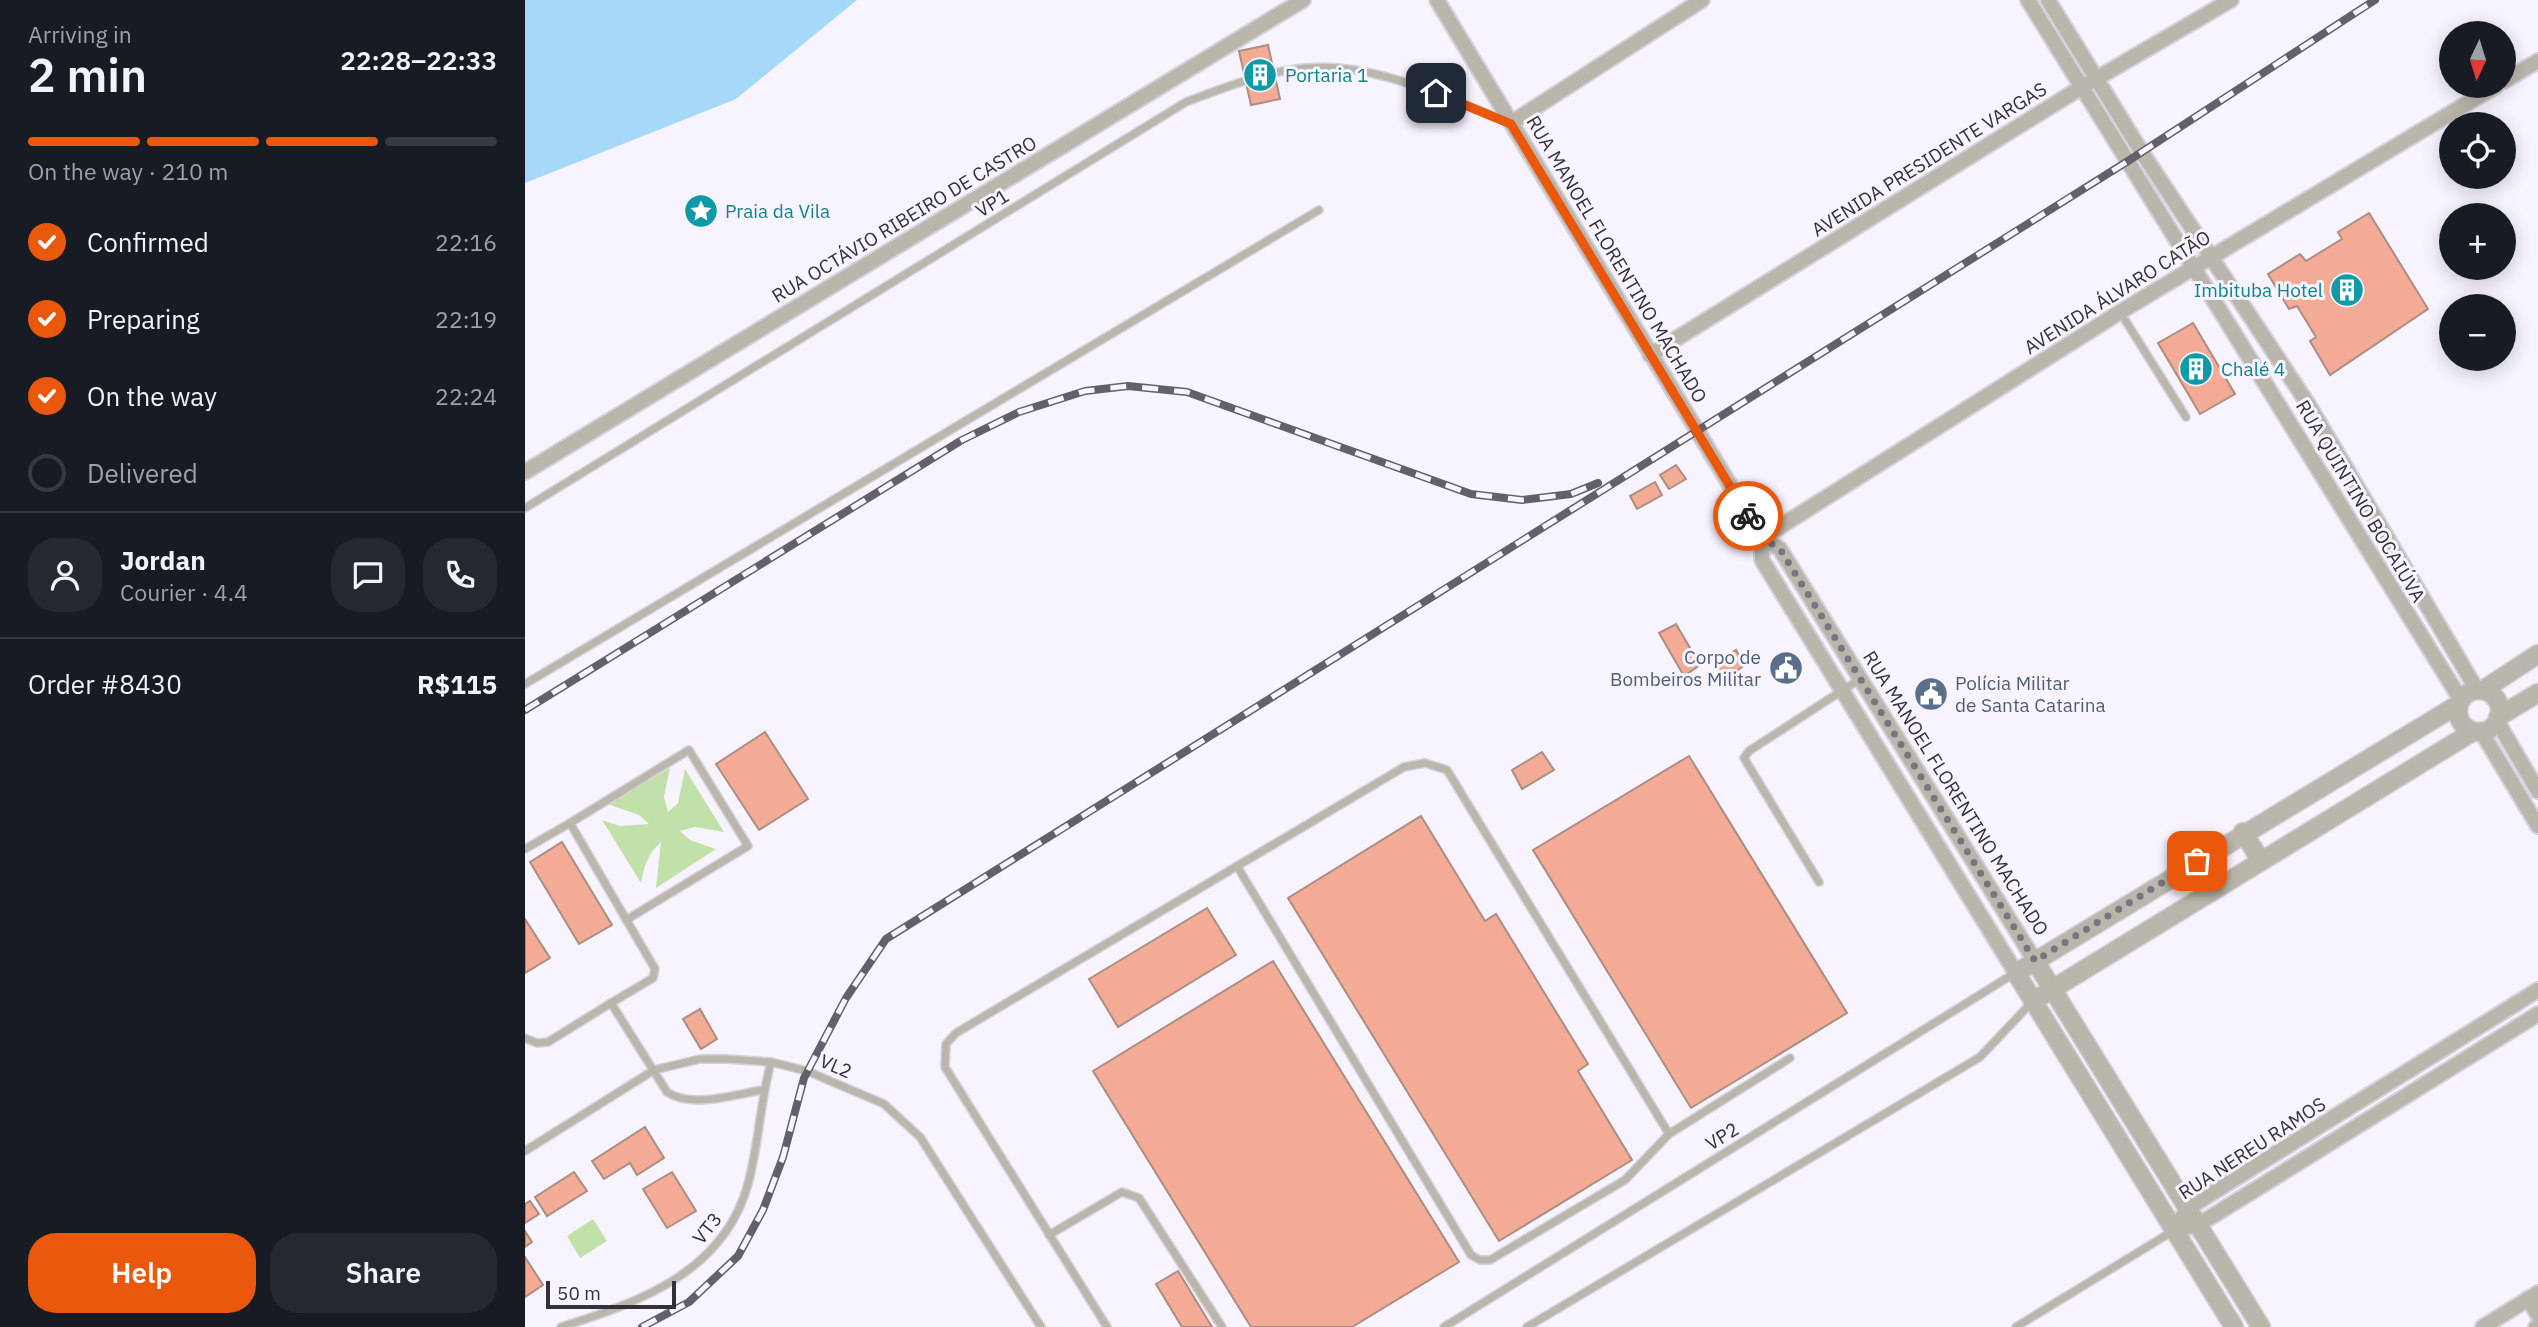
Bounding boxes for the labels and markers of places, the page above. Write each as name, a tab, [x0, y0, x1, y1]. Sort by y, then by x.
building icon: Portaria 1	[1241, 56, 1279, 94]
place label: Portaria 1	[1285, 63, 1368, 87]
pin	[1406, 63, 1466, 123]
place icon: Praia da Vila	[682, 192, 720, 230]
place label: Praia da Vila	[725, 199, 830, 223]
building icon: Imbituba Hotel	[2328, 271, 2366, 309]
place label: Imbituba Hotel	[2194, 278, 2323, 302]
building icon: Chalé 4	[2177, 350, 2215, 388]
place label: Chalé 4	[2221, 357, 2285, 381]
place label: Corpo de Bombeiros Militar	[1610, 645, 1761, 691]
public building icon: Corpo de Bombeiros Militar	[1767, 649, 1805, 687]
place label: Polícia Militar de Santa Catarina	[1955, 671, 2106, 717]
public building icon: Polícia Militar de Santa Catarina	[1912, 675, 1950, 713]
pin	[2167, 831, 2227, 891]

